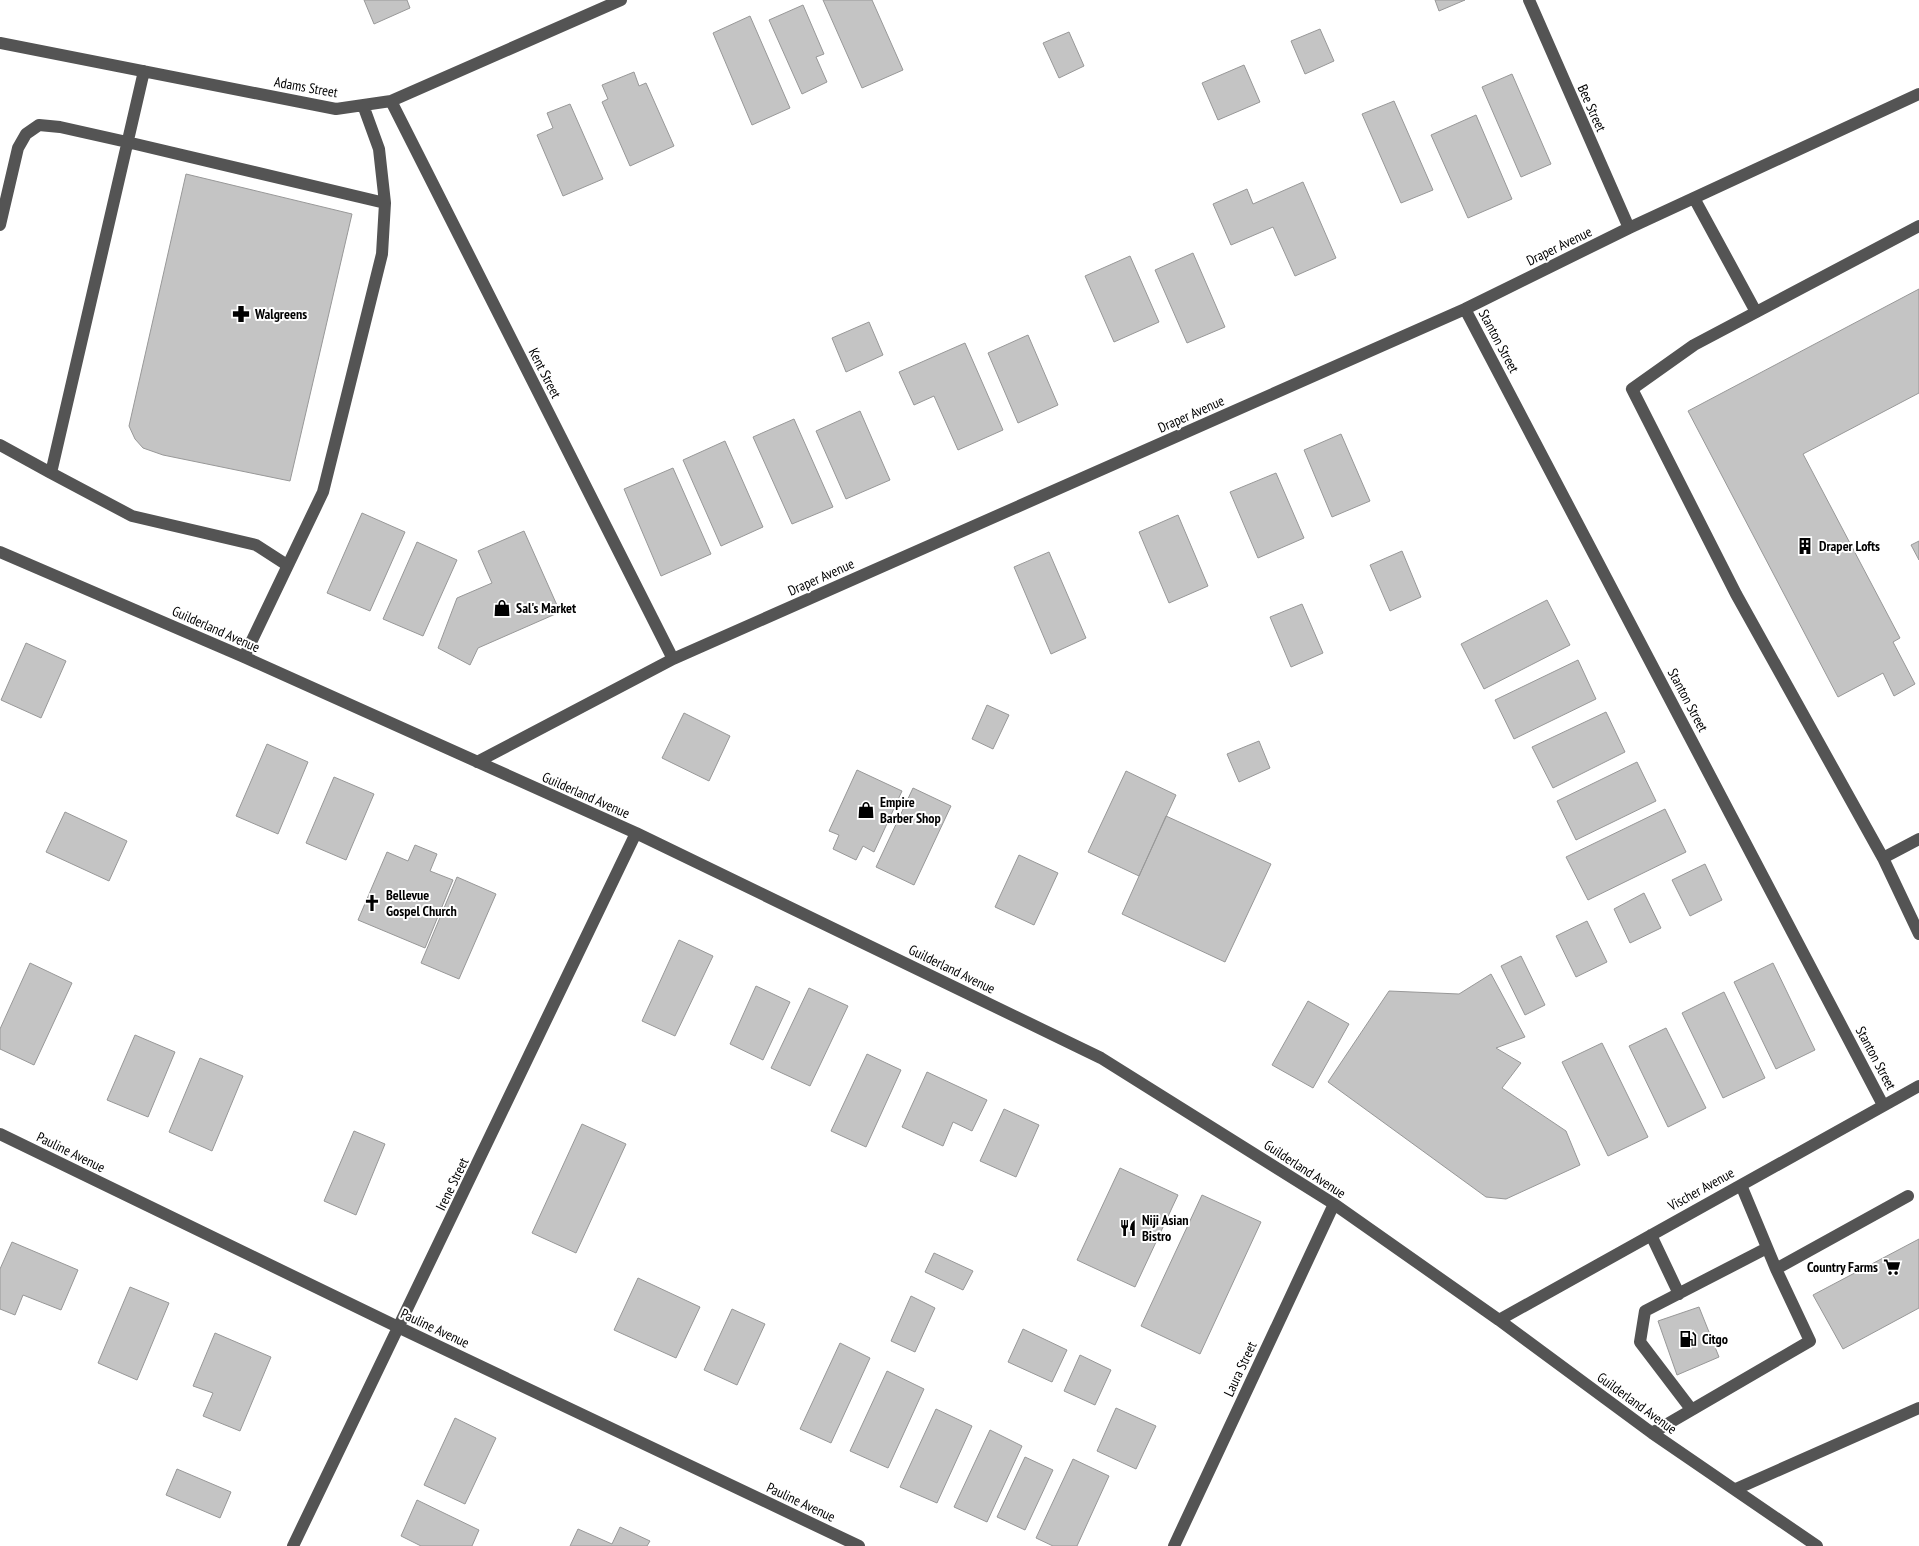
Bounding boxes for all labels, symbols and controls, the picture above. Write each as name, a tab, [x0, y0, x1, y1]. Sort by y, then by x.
street label: Adams Street	[273, 73, 339, 101]
street label: Bee Street	[1574, 82, 1610, 135]
street label: Draper Avenue	[1523, 222, 1595, 270]
pharmacy icon: Walgreens	[231, 304, 251, 324]
place label: Walgreens	[254, 305, 307, 323]
street label: Stanton Street	[1475, 306, 1523, 376]
street label: Kent Street	[525, 345, 565, 401]
street label: Draper Avenue	[1155, 391, 1227, 437]
building icon: Draper Lofts	[1795, 536, 1815, 556]
place label: Draper Lofts	[1819, 537, 1880, 555]
street label: Draper Avenue	[785, 554, 857, 600]
shop icon: Sal's Market	[492, 598, 512, 618]
place label: Sal's Market	[516, 599, 576, 617]
street label: Guilderland Avenue	[169, 602, 263, 656]
street label: Stanton Street	[1664, 665, 1712, 735]
street label: Guilderland Avenue	[539, 768, 633, 822]
place label: Empire Barber Shop	[880, 793, 941, 827]
shop icon: Empire Barber Shop	[856, 800, 876, 820]
place label: Bellevue Gospel Church	[386, 886, 457, 920]
church icon: Bellevue Gospel Church	[362, 893, 382, 913]
street label: Guilderland Avenue	[906, 940, 998, 998]
street label: Stanton Street	[1852, 1023, 1900, 1093]
street label: Pauline Avenue	[34, 1128, 108, 1176]
street label: Guilderland Avenue	[1261, 1136, 1350, 1202]
street label: Irene Street	[431, 1154, 473, 1213]
street label: Vischer Avenue	[1664, 1163, 1737, 1215]
place label: Niji Asian Bistro	[1142, 1211, 1189, 1245]
restaurant icon: Niji Asian Bistro	[1118, 1218, 1138, 1238]
supermarket icon: Country Farms	[1882, 1257, 1902, 1277]
place label: Country Farms	[1807, 1258, 1878, 1276]
street label: Pauline Avenue	[398, 1304, 472, 1352]
fuel station icon: Citgo	[1678, 1329, 1698, 1349]
place label: Citgo	[1702, 1330, 1728, 1348]
street label: Laura Street	[1219, 1338, 1261, 1399]
street label: Guilderland Avenue	[1594, 1368, 1680, 1438]
street label: Pauline Avenue	[764, 1478, 838, 1526]

